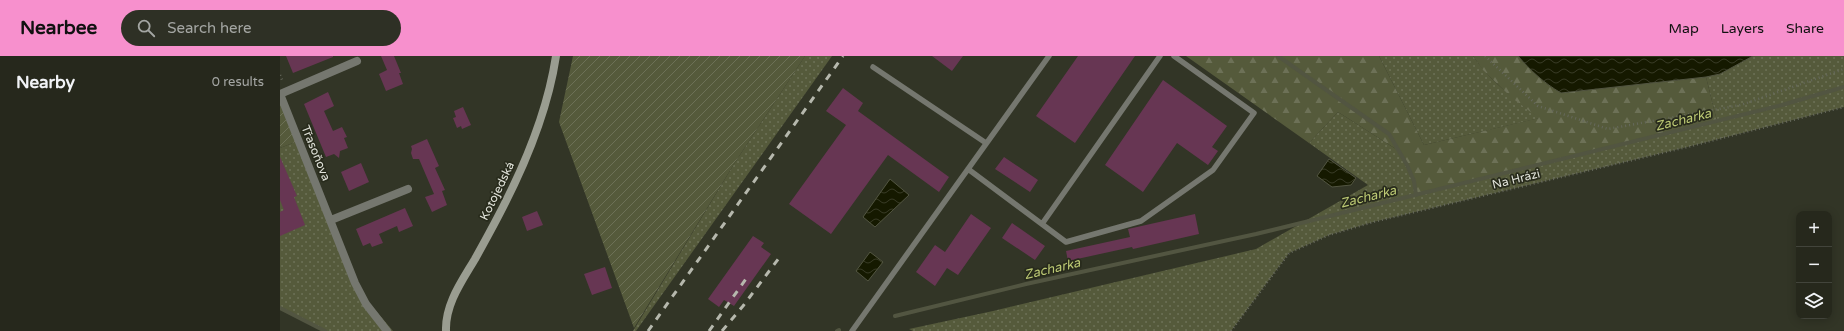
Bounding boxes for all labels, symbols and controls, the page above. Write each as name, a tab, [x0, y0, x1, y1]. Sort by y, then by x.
search box	[121, 10, 401, 46]
text: Nearbee	[20, 17, 97, 39]
icon: search	[135, 17, 157, 39]
text: Search here	[167, 19, 252, 37]
text: Map	[1669, 20, 1699, 37]
text: Layers	[1721, 20, 1764, 37]
text: Share	[1786, 20, 1824, 37]
text: Nearby	[16, 72, 75, 93]
text: 0 results	[212, 74, 264, 90]
water label: Zacharka	[1654, 105, 1713, 135]
street label: Třasoňova	[299, 123, 333, 183]
street label: Kotojedská	[477, 159, 517, 223]
street label: Na Hrázi	[1491, 166, 1541, 192]
water label: Zacharka	[1339, 182, 1398, 212]
map controls	[1796, 211, 1832, 319]
button: +	[1796, 211, 1832, 247]
button: −	[1796, 247, 1832, 283]
water label: Zacharka	[1023, 255, 1082, 283]
button: layers	[1796, 283, 1832, 319]

